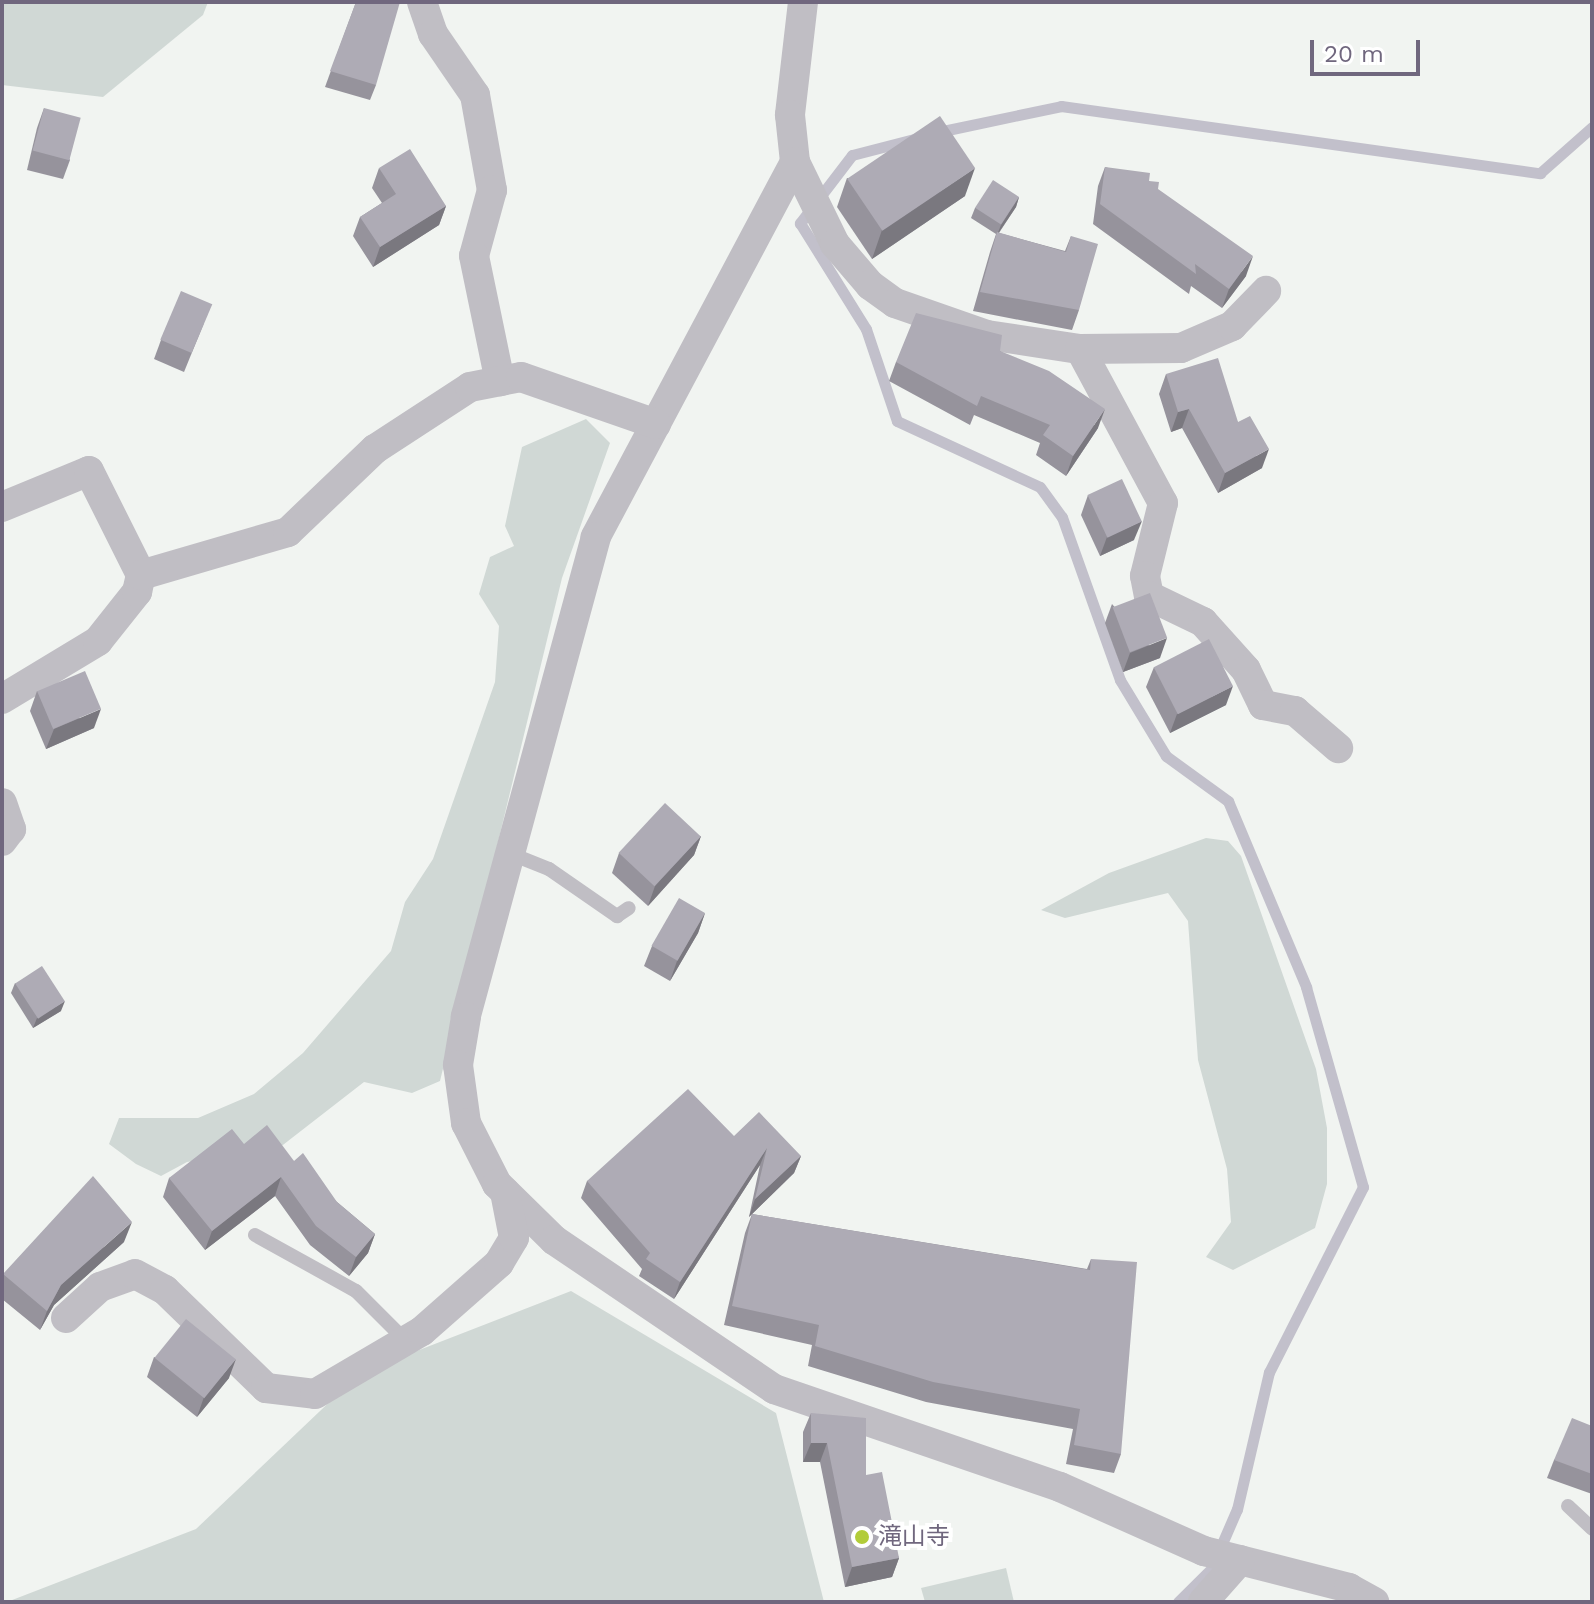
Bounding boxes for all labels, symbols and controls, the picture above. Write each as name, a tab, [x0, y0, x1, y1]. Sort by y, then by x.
scale bar	[1314, 24, 1424, 74]
text: 20 m	[1324, 40, 1384, 68]
place label: 滝山寺	[878, 1523, 950, 1551]
marker: 滝山寺	[853, 1528, 871, 1546]

